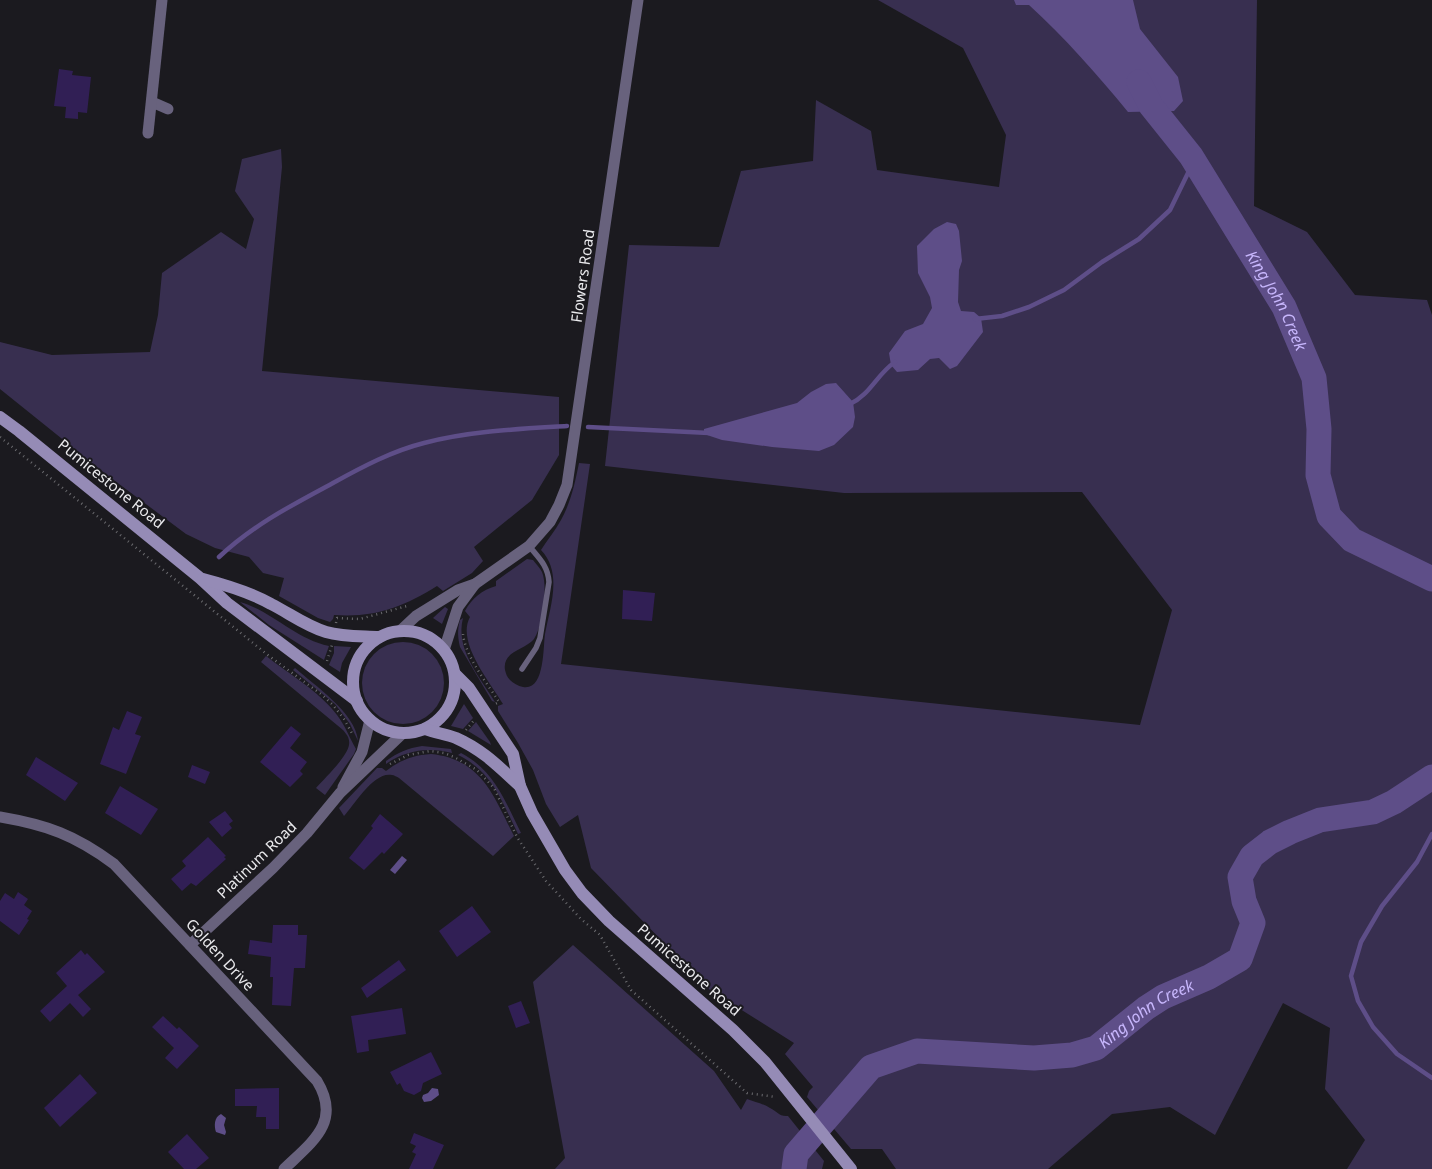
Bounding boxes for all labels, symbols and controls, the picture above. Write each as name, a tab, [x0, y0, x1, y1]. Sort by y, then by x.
street label: Flowers Road	[566, 228, 598, 324]
water label: King John Creek	[1241, 246, 1313, 355]
street label: Pumicestone Road	[54, 434, 169, 532]
street label: Platinum Road	[212, 816, 300, 902]
street label: Golden Drive	[182, 914, 259, 995]
street label: Pumicestone Road	[634, 919, 746, 1020]
water label: King John Creek	[1093, 974, 1198, 1053]

